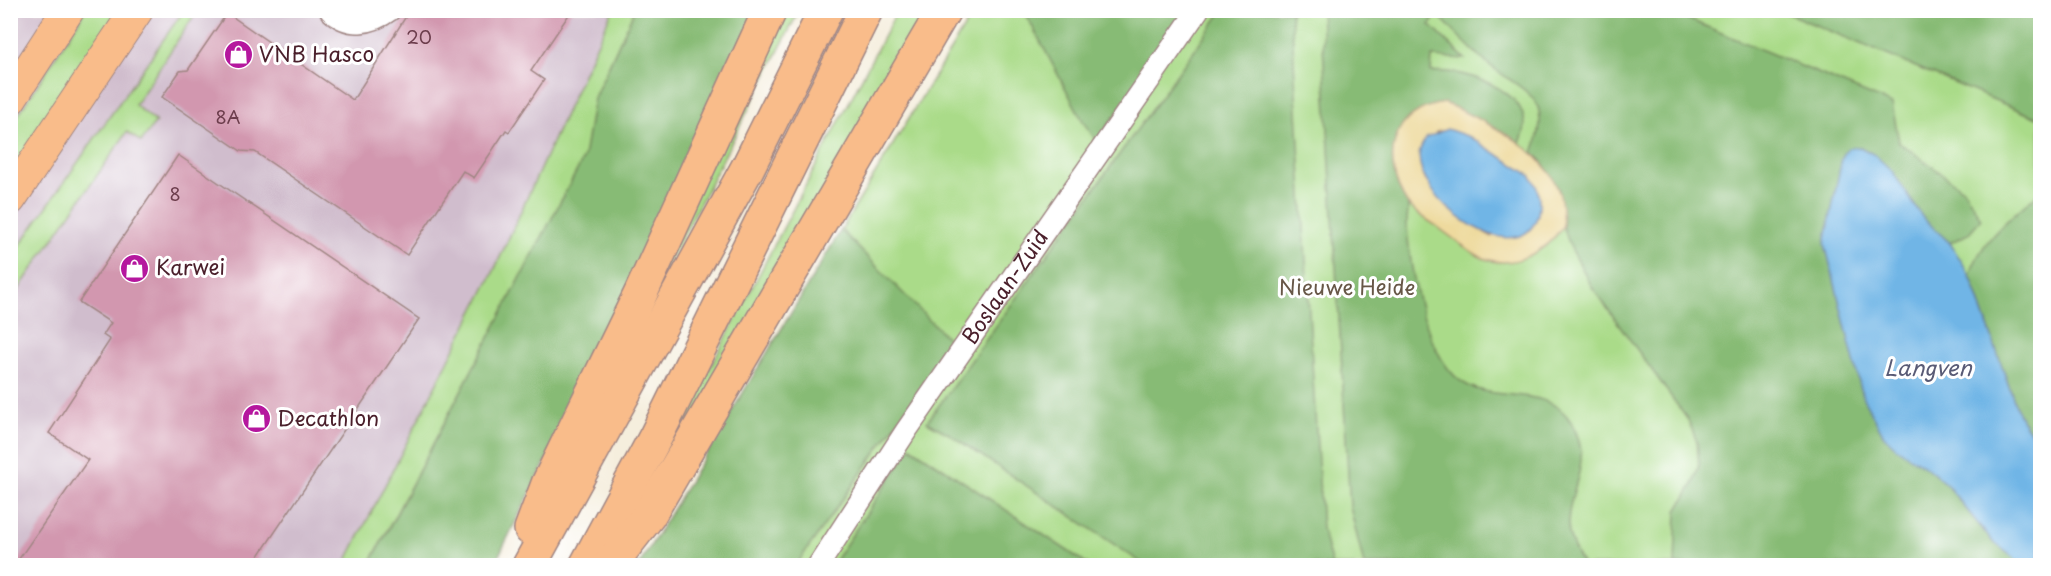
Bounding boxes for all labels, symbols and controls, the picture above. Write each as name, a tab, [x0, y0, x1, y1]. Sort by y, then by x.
house number: 20	[406, 23, 432, 50]
place label: VNB Hasco	[259, 37, 374, 69]
shop icon: VNB Hasco	[222, 39, 254, 71]
house number: 8A	[215, 103, 241, 130]
house number: 8	[169, 180, 181, 207]
street label: Boslaan-Zuid	[953, 222, 1055, 350]
place label: Karwei	[156, 250, 225, 282]
shop icon: Karwei	[119, 252, 151, 284]
park label: Nieuwe Heide	[1279, 270, 1415, 302]
water label: Langven	[1884, 350, 1973, 383]
place label: Decathlon	[277, 401, 379, 433]
shop icon: Decathlon	[240, 403, 272, 435]

